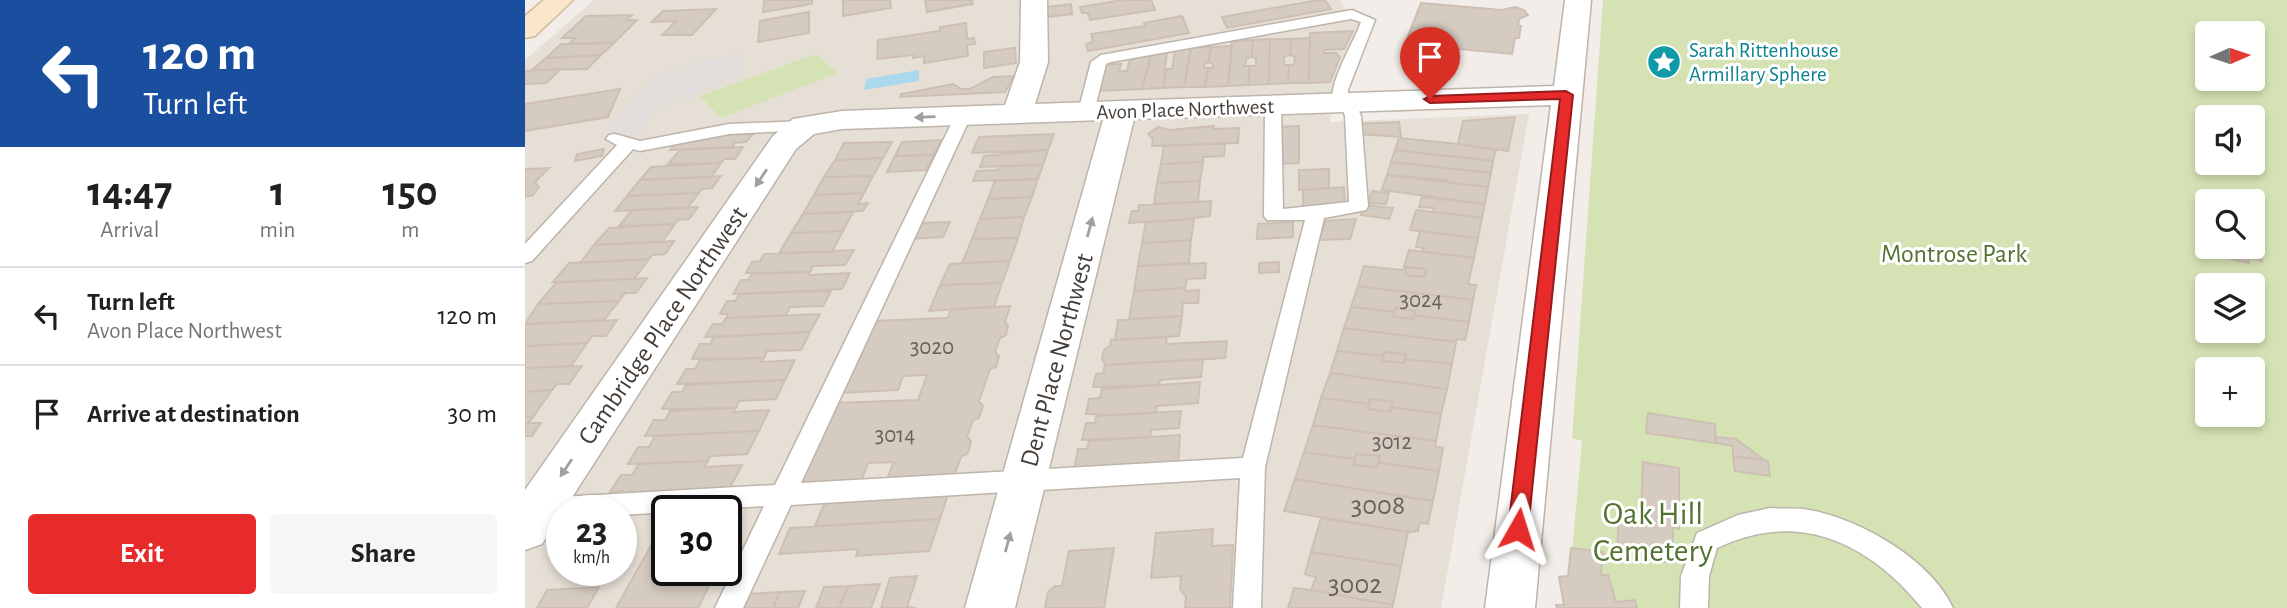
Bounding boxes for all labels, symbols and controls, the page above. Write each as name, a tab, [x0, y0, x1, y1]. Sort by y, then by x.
north arrow	[2195, 21, 2265, 91]
map controls	[2195, 21, 2265, 427]
pin	[1400, 27, 1460, 99]
icon: left	[28, 28, 119, 119]
text: 120 m	[143, 30, 256, 79]
icon: arrive	[1411, 38, 1449, 76]
place label: Sarah Rittenhouse Armillary Sphere	[1689, 40, 1838, 85]
place icon: Sarah Rittenhouse Armillary Sphere	[1645, 43, 1683, 81]
text: Turn left	[143, 88, 247, 120]
street label: Avon Place Northwest	[1096, 96, 1275, 123]
button: sound	[2195, 105, 2265, 175]
one-way arrow	[913, 111, 935, 123]
one-way arrow	[754, 169, 768, 187]
text: 14:47	[87, 171, 172, 213]
text: 1	[270, 171, 285, 213]
text: 150	[383, 171, 438, 213]
button: search	[2195, 189, 2265, 259]
street label: Cambridge Place Northwest	[573, 202, 752, 449]
one-way arrow	[1085, 216, 1096, 238]
text: Arrival	[100, 219, 159, 242]
text: min	[260, 219, 295, 242]
text: m	[401, 219, 419, 242]
park label: Montrose Park	[1881, 241, 2027, 267]
street label: Dent Place Northwest	[1016, 251, 1098, 470]
button: layers	[2195, 273, 2265, 343]
text: Turn left	[87, 289, 175, 315]
house number: 3024	[1399, 289, 1443, 312]
icon: left	[28, 297, 66, 335]
text: 120 m	[437, 303, 497, 329]
text: Avon Place Northwest	[87, 320, 282, 343]
house number: 3020	[910, 336, 954, 359]
button: +	[2195, 357, 2265, 427]
icon: arrive	[28, 395, 66, 433]
text: Arrive at destination	[87, 401, 300, 427]
text: 30 m	[447, 401, 497, 427]
house number: 3014	[875, 424, 915, 447]
house number: 3012	[1372, 431, 1412, 454]
one-way arrow	[560, 459, 573, 478]
house number: 3008	[1351, 492, 1405, 520]
position arrow	[1481, 492, 1555, 566]
speed limit sign: 30	[651, 495, 742, 586]
park label: Oak Hill Cemetery	[1593, 498, 1713, 567]
button: Exit	[28, 514, 256, 594]
button: Share	[270, 514, 497, 594]
text: 23	[576, 514, 607, 549]
one-way arrow	[1003, 531, 1014, 553]
text: km/h	[573, 549, 610, 567]
house number: 3002	[1328, 571, 1382, 599]

